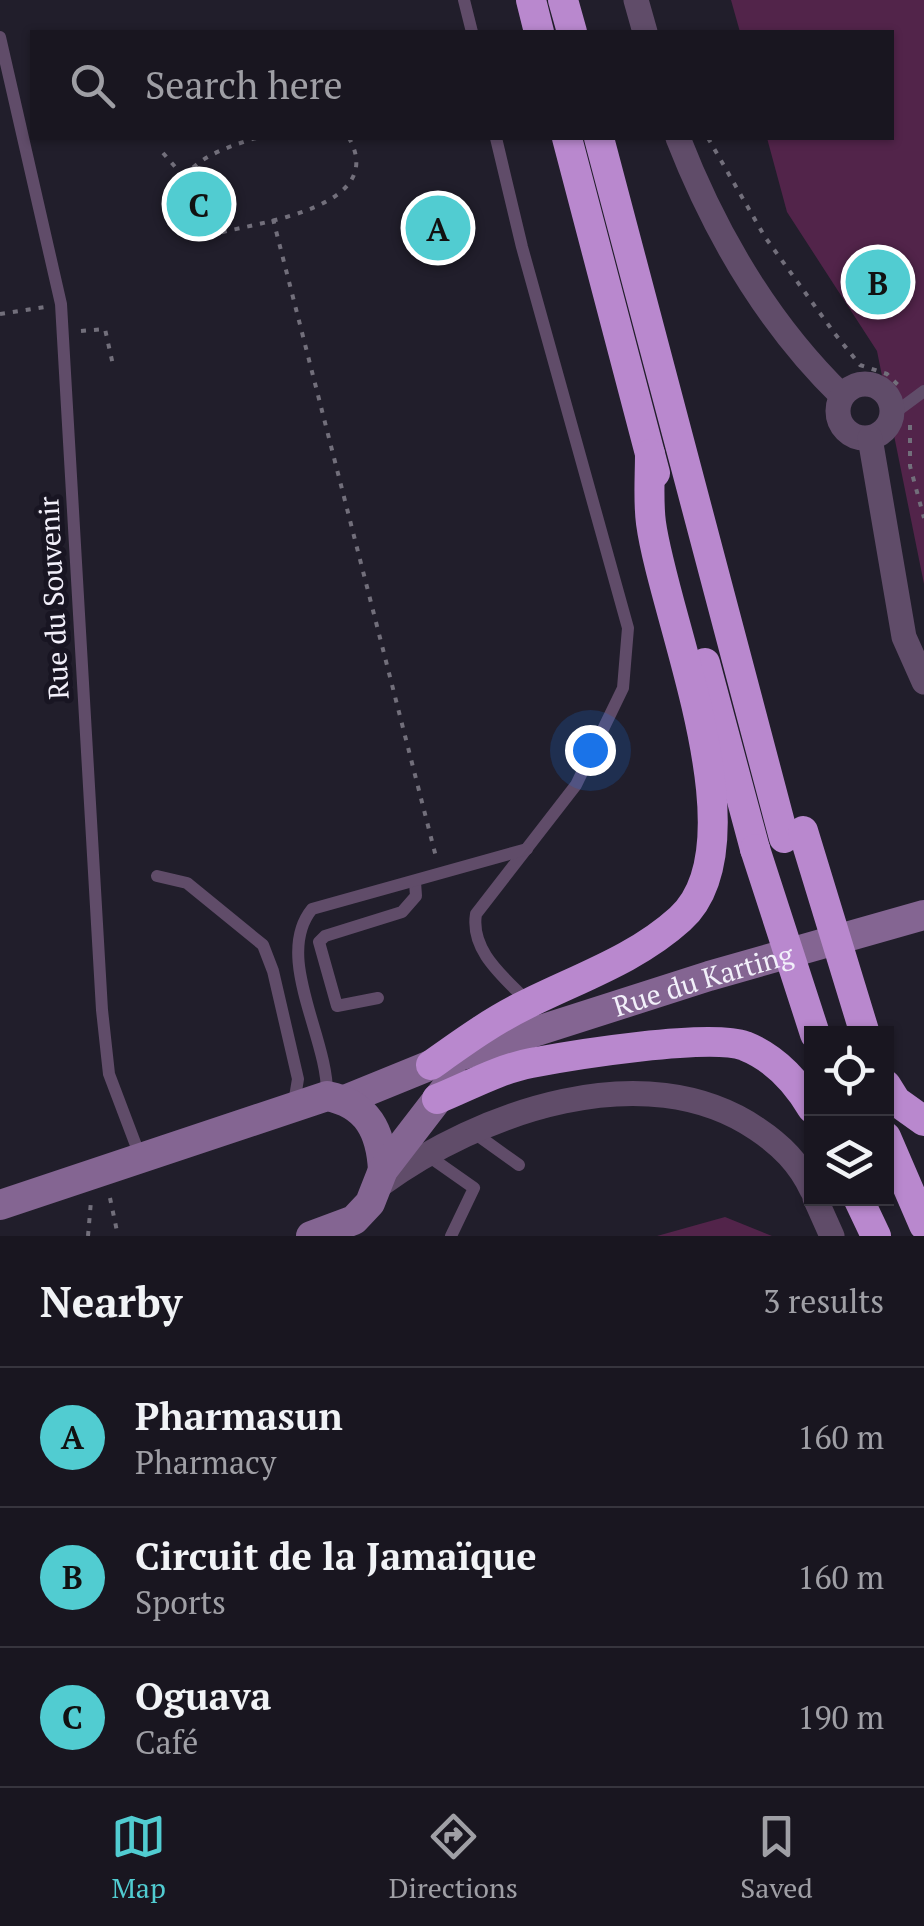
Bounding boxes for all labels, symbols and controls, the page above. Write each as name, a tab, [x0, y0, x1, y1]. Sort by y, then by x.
search box	[30, 30, 894, 140]
icon: search	[65, 58, 120, 113]
text: Search here	[145, 60, 343, 110]
pin: C	[166, 166, 232, 242]
pin: A	[406, 190, 470, 266]
pin: B	[846, 244, 910, 320]
street label: Rue du Souvenir	[29, 495, 77, 701]
your location	[565, 725, 616, 776]
street label: Rue du Karting	[608, 934, 798, 1024]
map controls	[804, 1026, 894, 1206]
button: locate	[804, 1026, 894, 1116]
button: layers	[804, 1116, 894, 1206]
text: Nearby	[40, 1273, 182, 1329]
text: 3 results	[763, 1280, 884, 1322]
text: Pharmasun	[135, 1391, 343, 1441]
text: A	[61, 1416, 84, 1458]
text: 160 m	[797, 1416, 884, 1458]
text: Pharmacy	[135, 1441, 276, 1483]
text: Circuit de la Jamaïque	[135, 1531, 537, 1581]
text: B	[62, 1556, 83, 1598]
text: 160 m	[797, 1556, 884, 1598]
text: Sports	[135, 1581, 226, 1623]
text: Oguava	[135, 1671, 272, 1721]
text: C	[62, 1696, 83, 1738]
text: 190 m	[797, 1696, 884, 1738]
text: Café	[135, 1721, 198, 1763]
tab: Map	[111, 1809, 166, 1906]
tab: Directions	[389, 1809, 518, 1906]
tab: Saved	[740, 1809, 813, 1906]

